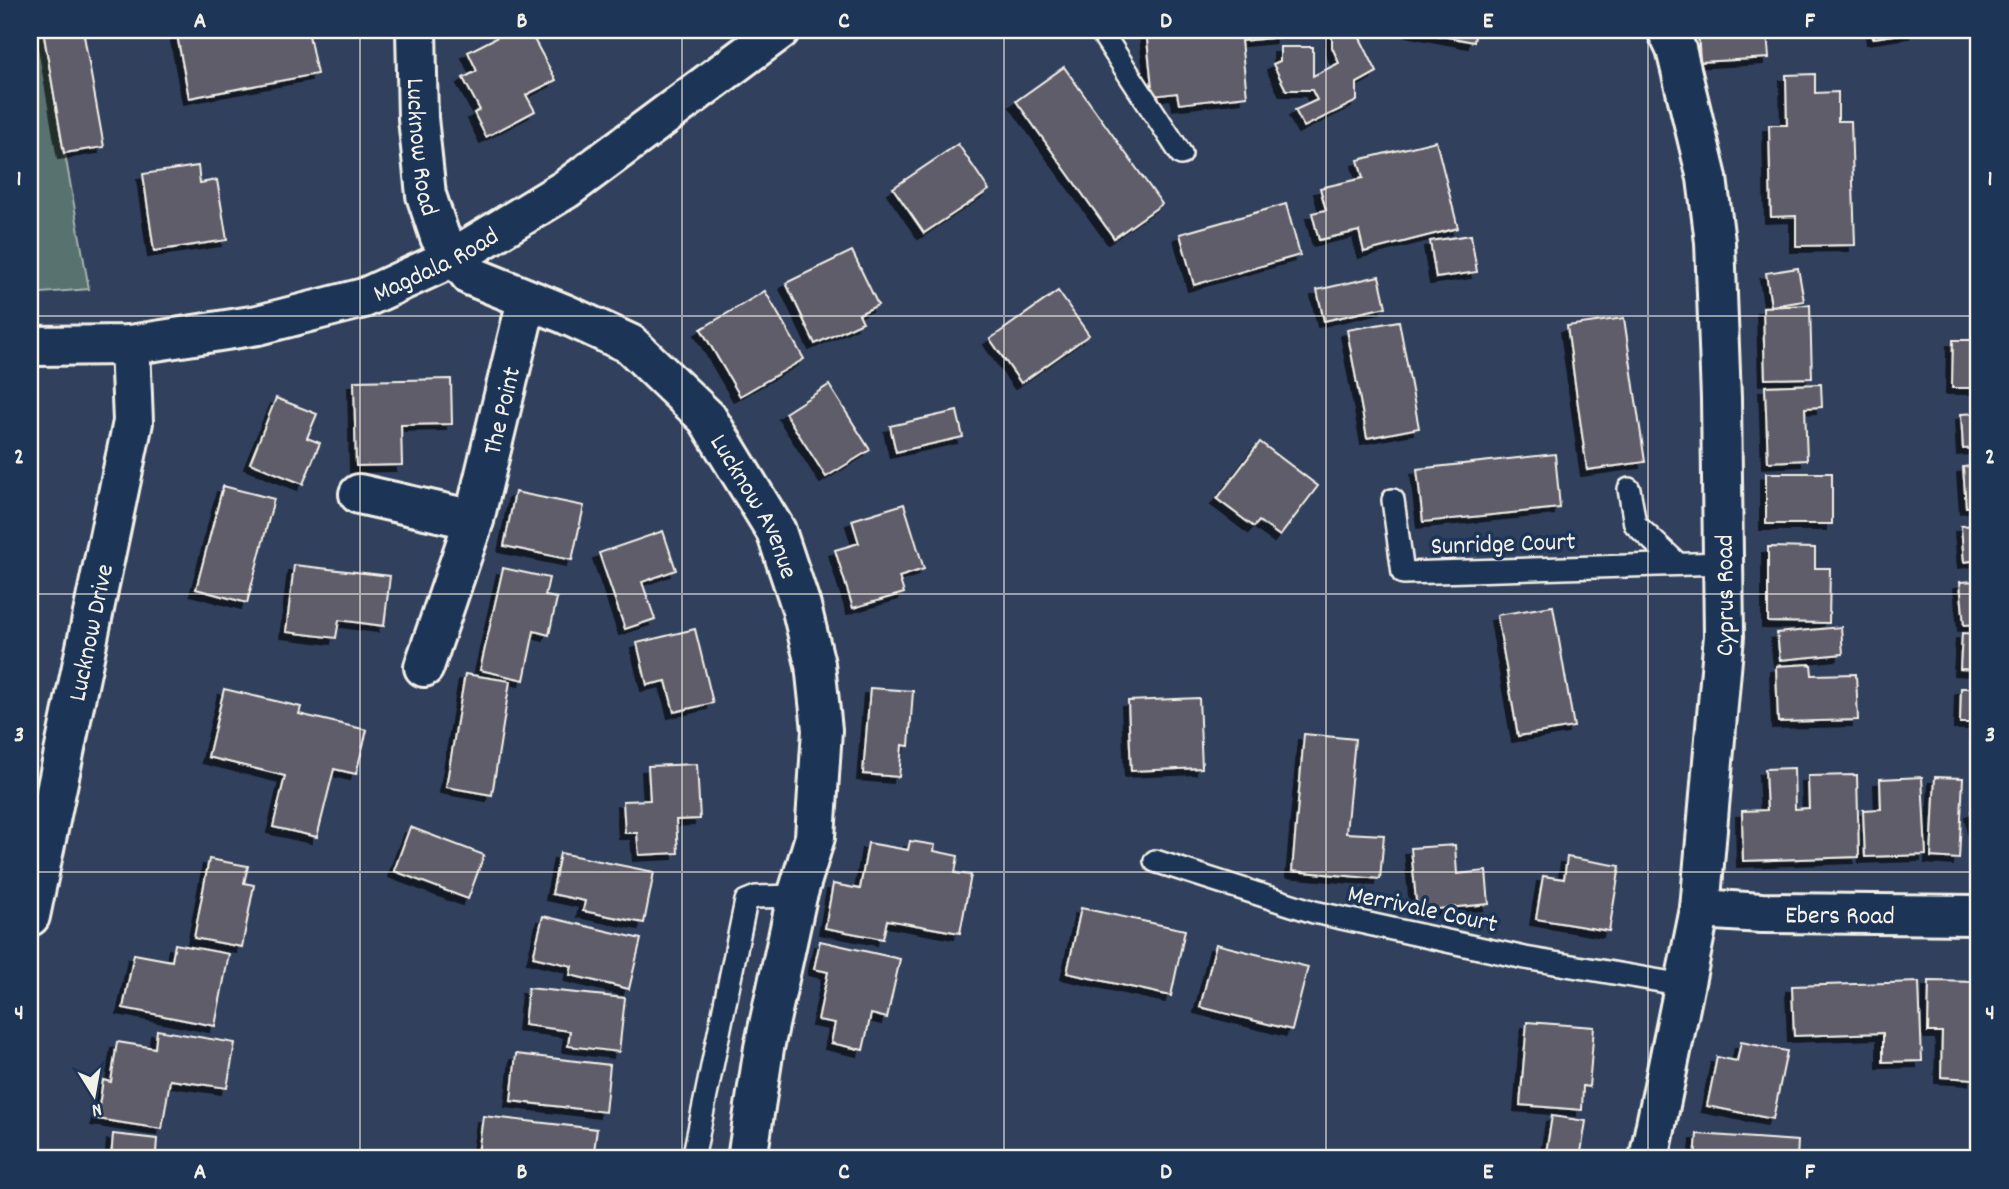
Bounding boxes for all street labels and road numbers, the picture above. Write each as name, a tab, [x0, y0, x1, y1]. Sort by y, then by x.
street label: Lucknow Road	[395, 78, 447, 221]
street label: Magdala Road	[368, 219, 507, 313]
street label: The Point	[475, 363, 532, 459]
street label: Lucknow Avenue	[699, 428, 806, 584]
street label: Sunridge Court	[1430, 524, 1577, 567]
street label: Cyprus Road	[1707, 534, 1746, 658]
street label: Lucknow Drive	[60, 561, 125, 705]
street label: Merrivale Court	[1344, 877, 1501, 944]
street label: Ebers Road	[1785, 898, 1895, 936]

